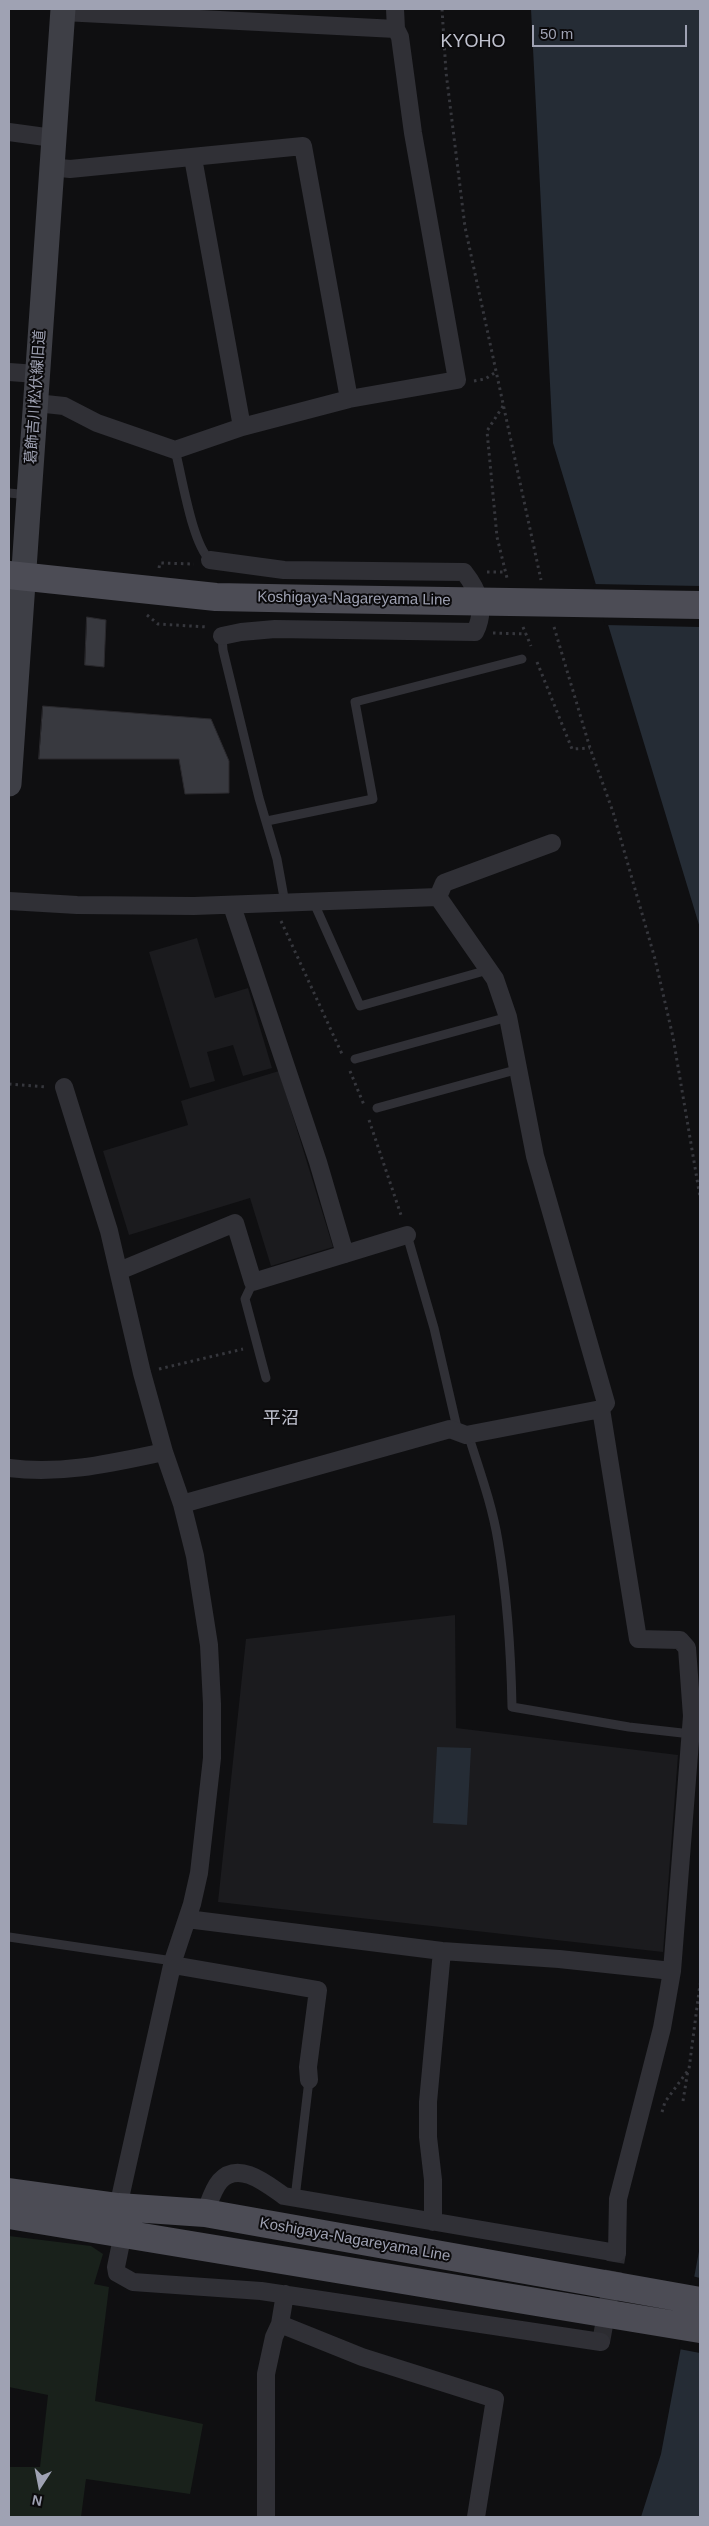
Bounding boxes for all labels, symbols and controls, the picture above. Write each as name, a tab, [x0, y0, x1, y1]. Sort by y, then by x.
scale bar	[534, 15, 689, 47]
text: 50 m	[540, 25, 573, 42]
district label: KYOHO	[437, 31, 509, 53]
street label: 葛飾吉川松伏線旧道	[22, 329, 50, 465]
street label: Koshigaya-Nagareyama Line	[257, 588, 451, 610]
district label: 平沼	[263, 1408, 299, 1430]
street label: Koshigaya-Nagareyama Line	[258, 2214, 452, 2266]
north arrow	[15, 2461, 65, 2511]
text: N	[31, 2492, 44, 2510]

